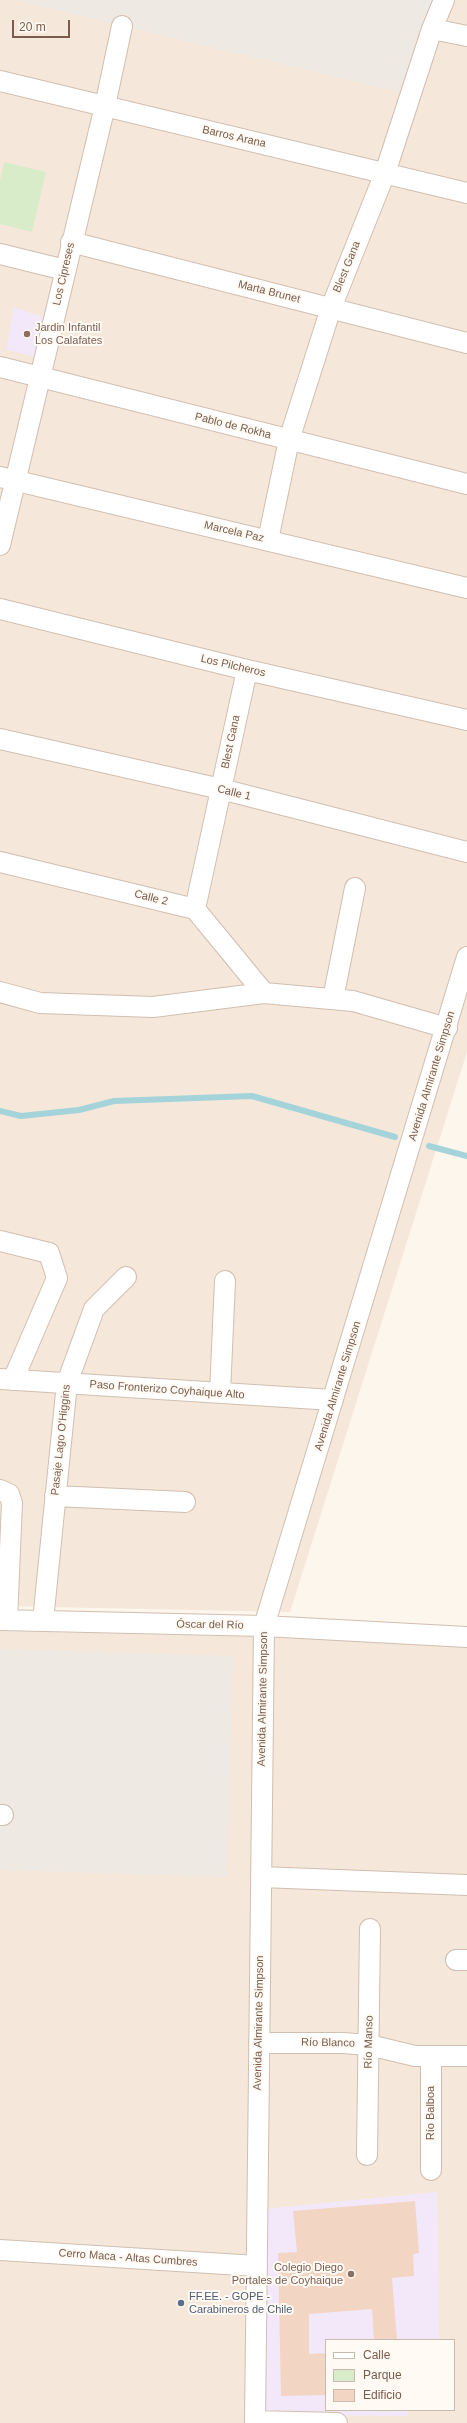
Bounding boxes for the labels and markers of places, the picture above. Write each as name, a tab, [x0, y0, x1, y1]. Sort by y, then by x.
place label: Jardin Infantil Los Calafates	[35, 321, 102, 347]
marker: Jardin Infantil Los Calafates	[22, 329, 32, 339]
place label: Colegio Diego Portales de Coyhaique	[232, 2261, 343, 2287]
marker: Colegio Diego Portales de Coyhaique	[346, 2269, 356, 2279]
place label: FF.EE. - GOPE - Carabineros de Chile	[189, 2290, 292, 2316]
marker: FF.EE. - GOPE - Carabineros de Chile	[176, 2298, 186, 2308]

